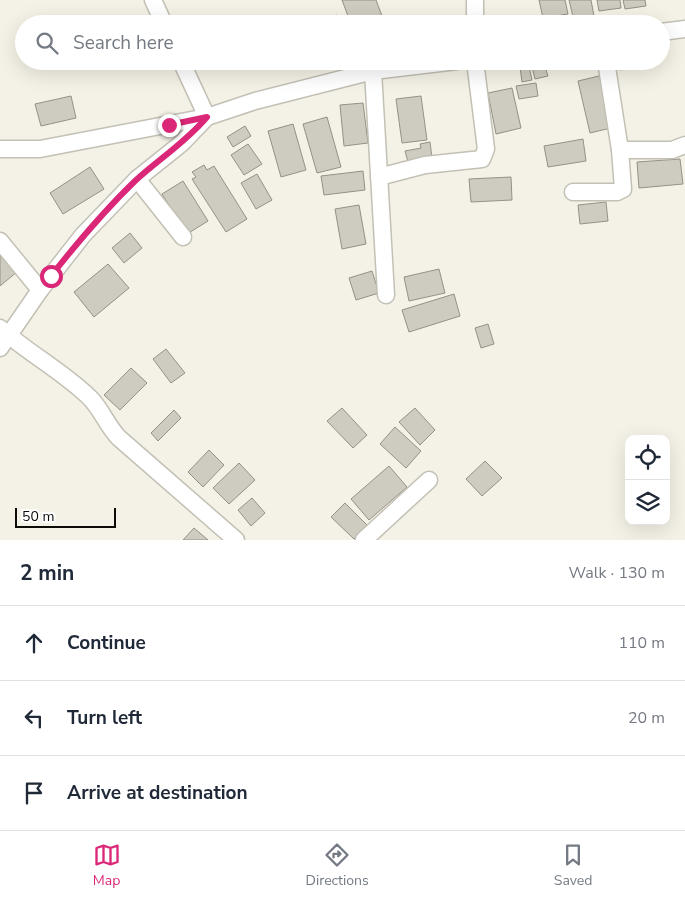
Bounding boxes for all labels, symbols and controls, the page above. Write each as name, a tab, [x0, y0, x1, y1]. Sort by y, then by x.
search box	[15, 15, 670, 70]
icon: search	[33, 29, 61, 57]
text: Search here	[73, 30, 174, 56]
route end	[158, 114, 181, 137]
route start	[40, 265, 63, 288]
map controls	[625, 435, 670, 525]
button: locate	[625, 435, 670, 480]
button: layers	[625, 480, 670, 525]
scale bar	[15, 505, 116, 528]
text: 50 m	[22, 507, 54, 526]
text: 2 min	[20, 559, 74, 587]
text: Walk · 130 m	[569, 562, 665, 584]
icon: ahead	[20, 629, 48, 657]
text: Continue	[67, 630, 146, 656]
text: 110 m	[618, 632, 665, 654]
icon: left	[20, 704, 48, 732]
text: Turn left	[67, 705, 142, 731]
text: 20 m	[628, 707, 665, 729]
icon: arrive	[20, 779, 48, 807]
text: Arrive at destination	[67, 780, 248, 806]
tab: Map	[93, 841, 121, 890]
tab: Directions	[306, 841, 369, 890]
tab: Saved	[554, 841, 592, 890]

